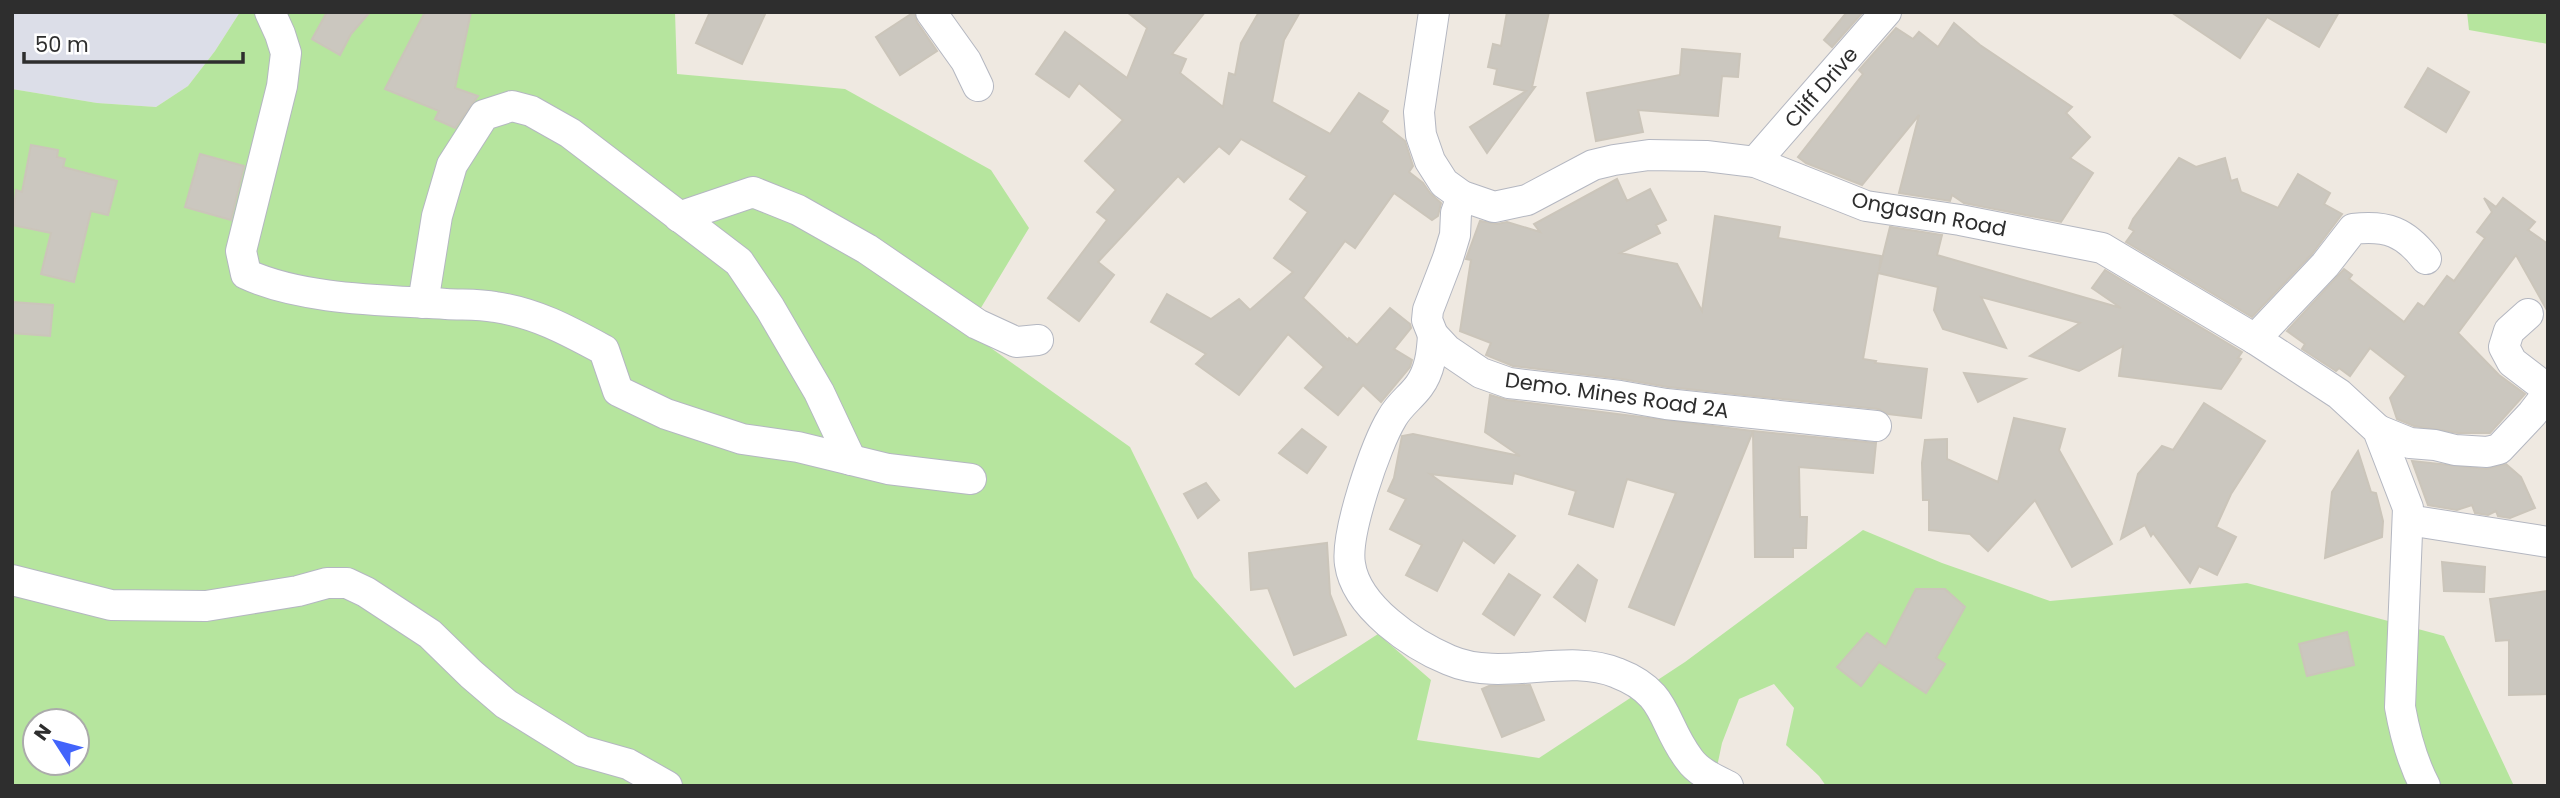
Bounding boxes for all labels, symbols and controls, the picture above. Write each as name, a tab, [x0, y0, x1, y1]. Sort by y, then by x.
scale bar	[24, 21, 243, 65]
text: 50 m	[35, 30, 89, 59]
street label: Cliff Drive	[1778, 40, 1864, 134]
street label: Ongasan Road	[1849, 185, 2009, 243]
street label: Demo. Mines Road 2A	[1503, 365, 1731, 425]
north arrow	[21, 707, 91, 777]
text: N	[28, 719, 58, 746]

